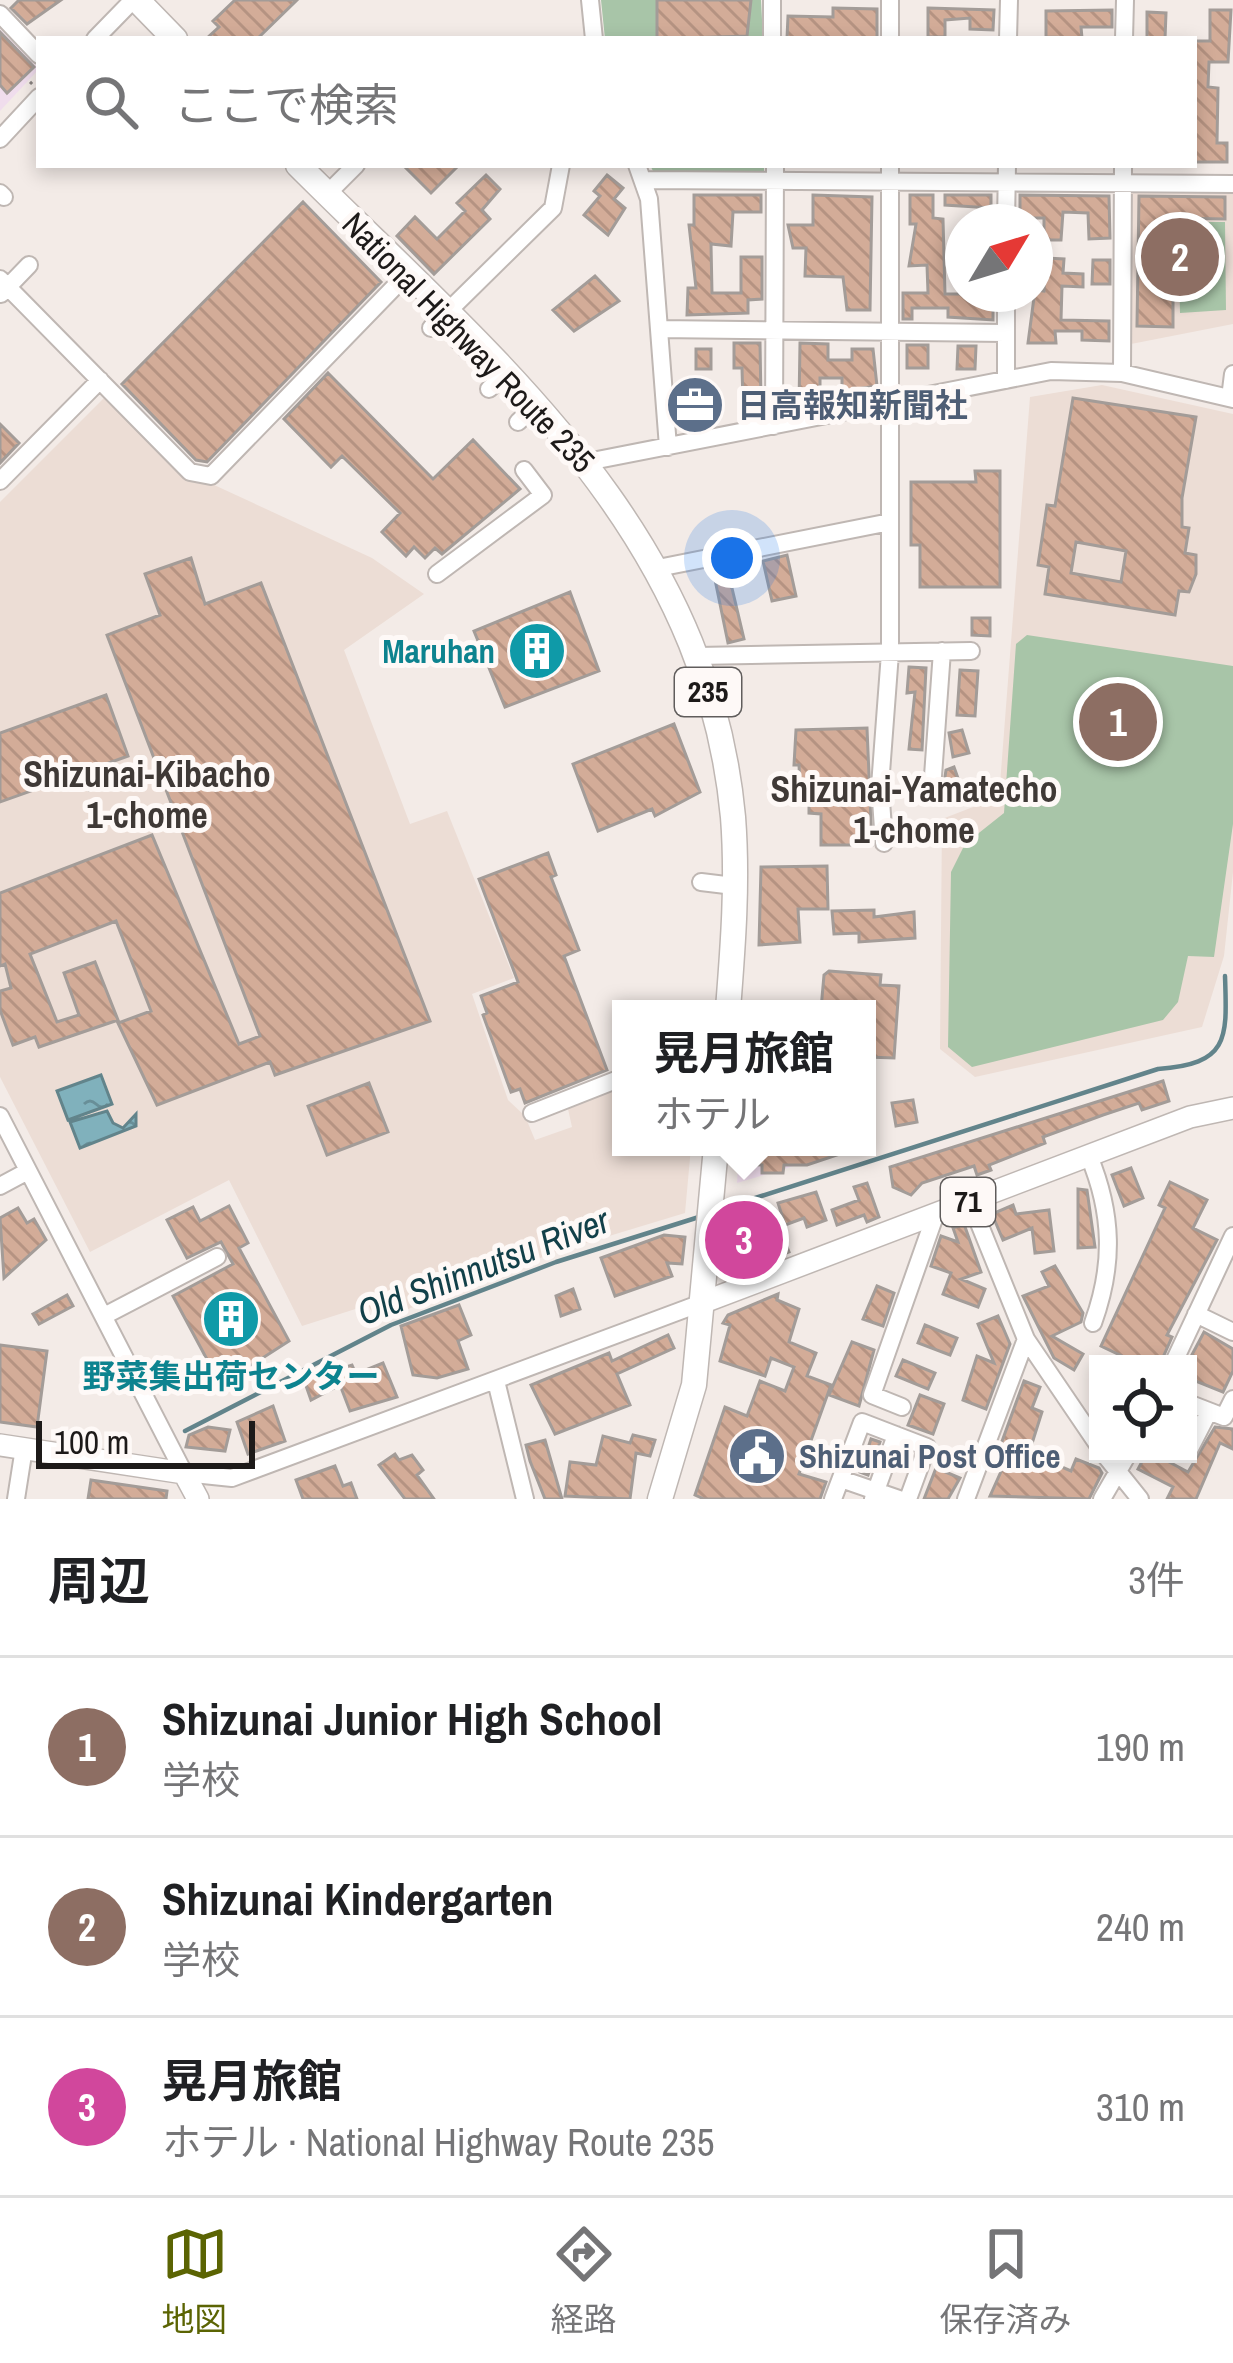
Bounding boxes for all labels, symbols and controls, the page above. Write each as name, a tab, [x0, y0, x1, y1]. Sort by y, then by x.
search box	[36, 36, 1197, 168]
icon: search	[78, 69, 144, 135]
text: ここで検索	[174, 74, 399, 135]
street label: National Highway Route 235	[333, 202, 605, 482]
north arrow	[945, 204, 1053, 312]
pin: 2	[1141, 212, 1219, 302]
office icon: 日高報知新聞社	[664, 374, 726, 436]
place label: 日高報知新聞社	[737, 383, 968, 427]
your location	[702, 528, 762, 588]
building icon: Maruhan	[506, 620, 568, 682]
place label: Maruhan	[382, 629, 495, 673]
road number: 235	[675, 668, 741, 716]
pin: 1	[1079, 677, 1157, 767]
district label: Shizunai-Kibacho 1-chome	[23, 750, 271, 839]
district label: Shizunai-Yamatecho 1-chome	[770, 765, 1058, 854]
popup	[612, 1000, 876, 1156]
text: 晃月旅館	[654, 1022, 834, 1083]
text: ホテル	[654, 1088, 771, 1140]
road number: 71	[941, 1178, 995, 1226]
pin: 3	[705, 1195, 783, 1285]
water label: Old Shinnutsu River	[350, 1196, 617, 1336]
building icon: 野菜集出荷センター	[200, 1288, 262, 1350]
place label: 野菜集出荷センター	[83, 1354, 380, 1398]
map controls	[1089, 1355, 1197, 1463]
button: locate	[1089, 1355, 1197, 1463]
scale bar	[36, 1415, 255, 1468]
text: 100 m	[54, 1420, 129, 1464]
public building icon: Shizunai Post Office	[726, 1425, 788, 1487]
place label: Shizunai Post Office	[799, 1434, 1061, 1478]
text: 周辺	[48, 1546, 150, 1615]
text: 3件	[1128, 1554, 1185, 1606]
text: Shizunai Junior High School	[162, 1688, 662, 1749]
text: 1	[78, 1721, 96, 1773]
text: 190 m	[1096, 1721, 1185, 1773]
text: 学校	[162, 1754, 240, 1806]
text: Shizunai Kindergarten	[162, 1868, 554, 1929]
text: 2	[78, 1901, 96, 1953]
text: 240 m	[1096, 1901, 1185, 1953]
text: 学校	[162, 1934, 240, 1986]
text: 晃月旅館	[162, 2050, 342, 2111]
text: 3	[78, 2081, 96, 2133]
text: 310 m	[1096, 2081, 1185, 2133]
text: ホテル · National Highway Route 235	[162, 2116, 715, 2168]
tab: 地図	[162, 2221, 228, 2341]
tab: 経路	[551, 2221, 617, 2341]
tab: 保存済み	[940, 2221, 1072, 2341]

